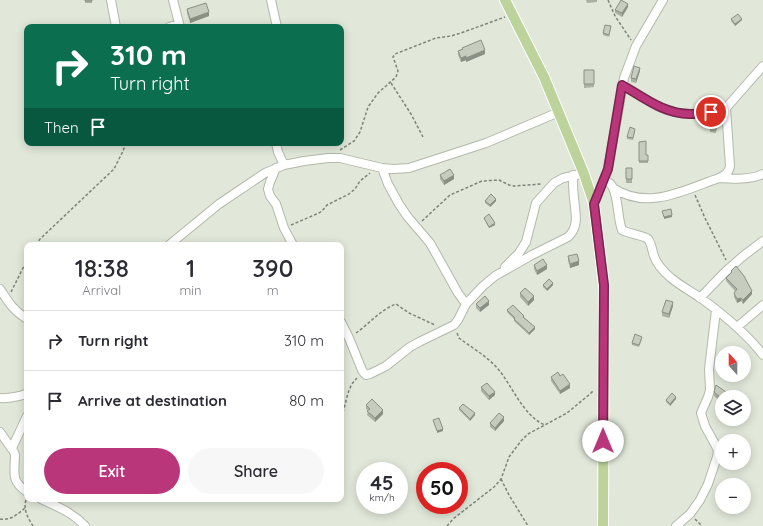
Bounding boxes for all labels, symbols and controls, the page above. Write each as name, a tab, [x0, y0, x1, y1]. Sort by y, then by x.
text: 310 m	[110, 37, 187, 72]
icon: right	[44, 40, 96, 92]
text: Turn right	[110, 72, 190, 95]
pin	[694, 95, 728, 129]
icon: arrive	[700, 101, 722, 123]
icon: arrive	[87, 116, 109, 138]
text: Then	[44, 118, 79, 137]
text: 18:38	[75, 253, 129, 283]
text: 1	[186, 253, 195, 283]
text: 390	[252, 253, 293, 283]
text: Arrival	[82, 282, 121, 298]
text: min	[179, 282, 202, 298]
text: m	[267, 282, 279, 298]
icon: right	[44, 330, 66, 352]
text: Turn right	[78, 331, 149, 350]
text: 310 m	[284, 331, 324, 350]
north arrow	[715, 346, 751, 382]
map controls	[715, 346, 751, 514]
icon: arrive	[44, 390, 66, 412]
button: layers	[715, 390, 751, 426]
text: Arrive at destination	[78, 391, 227, 410]
text: 80 m	[289, 391, 324, 410]
position arrow	[582, 420, 624, 462]
button: +	[715, 434, 751, 470]
button: Exit	[44, 448, 180, 494]
button: Share	[188, 448, 324, 494]
speed limit sign: 50	[416, 462, 468, 514]
text: 45	[370, 470, 394, 495]
button: −	[715, 478, 751, 514]
text: km/h	[369, 491, 395, 504]

